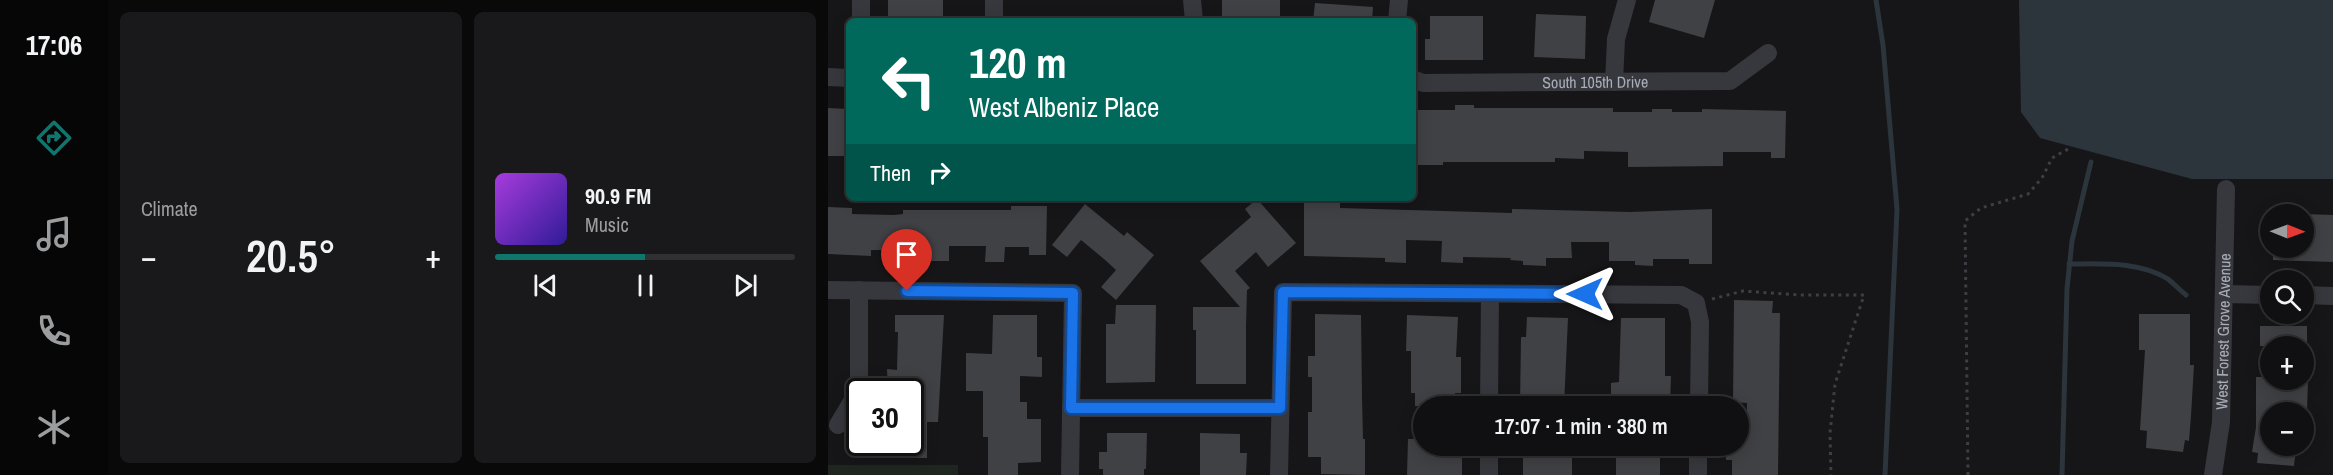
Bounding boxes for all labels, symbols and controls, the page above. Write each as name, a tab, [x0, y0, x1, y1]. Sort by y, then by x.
text: 17:06	[26, 27, 82, 63]
text: 120 m	[969, 35, 1067, 91]
icon: left	[870, 42, 948, 120]
street label: South 105th Drive	[1542, 71, 1648, 93]
text: West Albeniz Place	[969, 89, 1159, 125]
icon: directions	[33, 117, 75, 159]
icon: right	[923, 156, 956, 189]
text: Then	[870, 158, 911, 188]
text: 90.9 FM	[585, 181, 651, 211]
text: Climate	[141, 195, 198, 222]
north arrow	[2260, 204, 2314, 258]
map controls	[2260, 204, 2314, 456]
text: Music	[585, 211, 629, 238]
icon: music	[33, 213, 75, 255]
text: 20.5°	[246, 225, 336, 286]
pin	[881, 229, 932, 291]
text: −	[141, 234, 157, 278]
text: +	[425, 234, 441, 278]
icon: arrive	[890, 238, 923, 271]
street label: West Forest Grove Avenue	[2210, 253, 2236, 410]
position arrow	[1553, 262, 1617, 326]
icon: previous	[529, 269, 562, 302]
icon: pause	[629, 269, 662, 302]
icon: next	[729, 269, 762, 302]
button: search	[2260, 270, 2314, 324]
icon: phone	[33, 310, 75, 352]
button: +	[2260, 336, 2314, 390]
speed limit sign: 30	[846, 378, 924, 456]
button: −	[2260, 402, 2314, 456]
icon: climate	[33, 406, 75, 448]
text: 17:07 · 1 min · 380 m	[1494, 411, 1668, 441]

